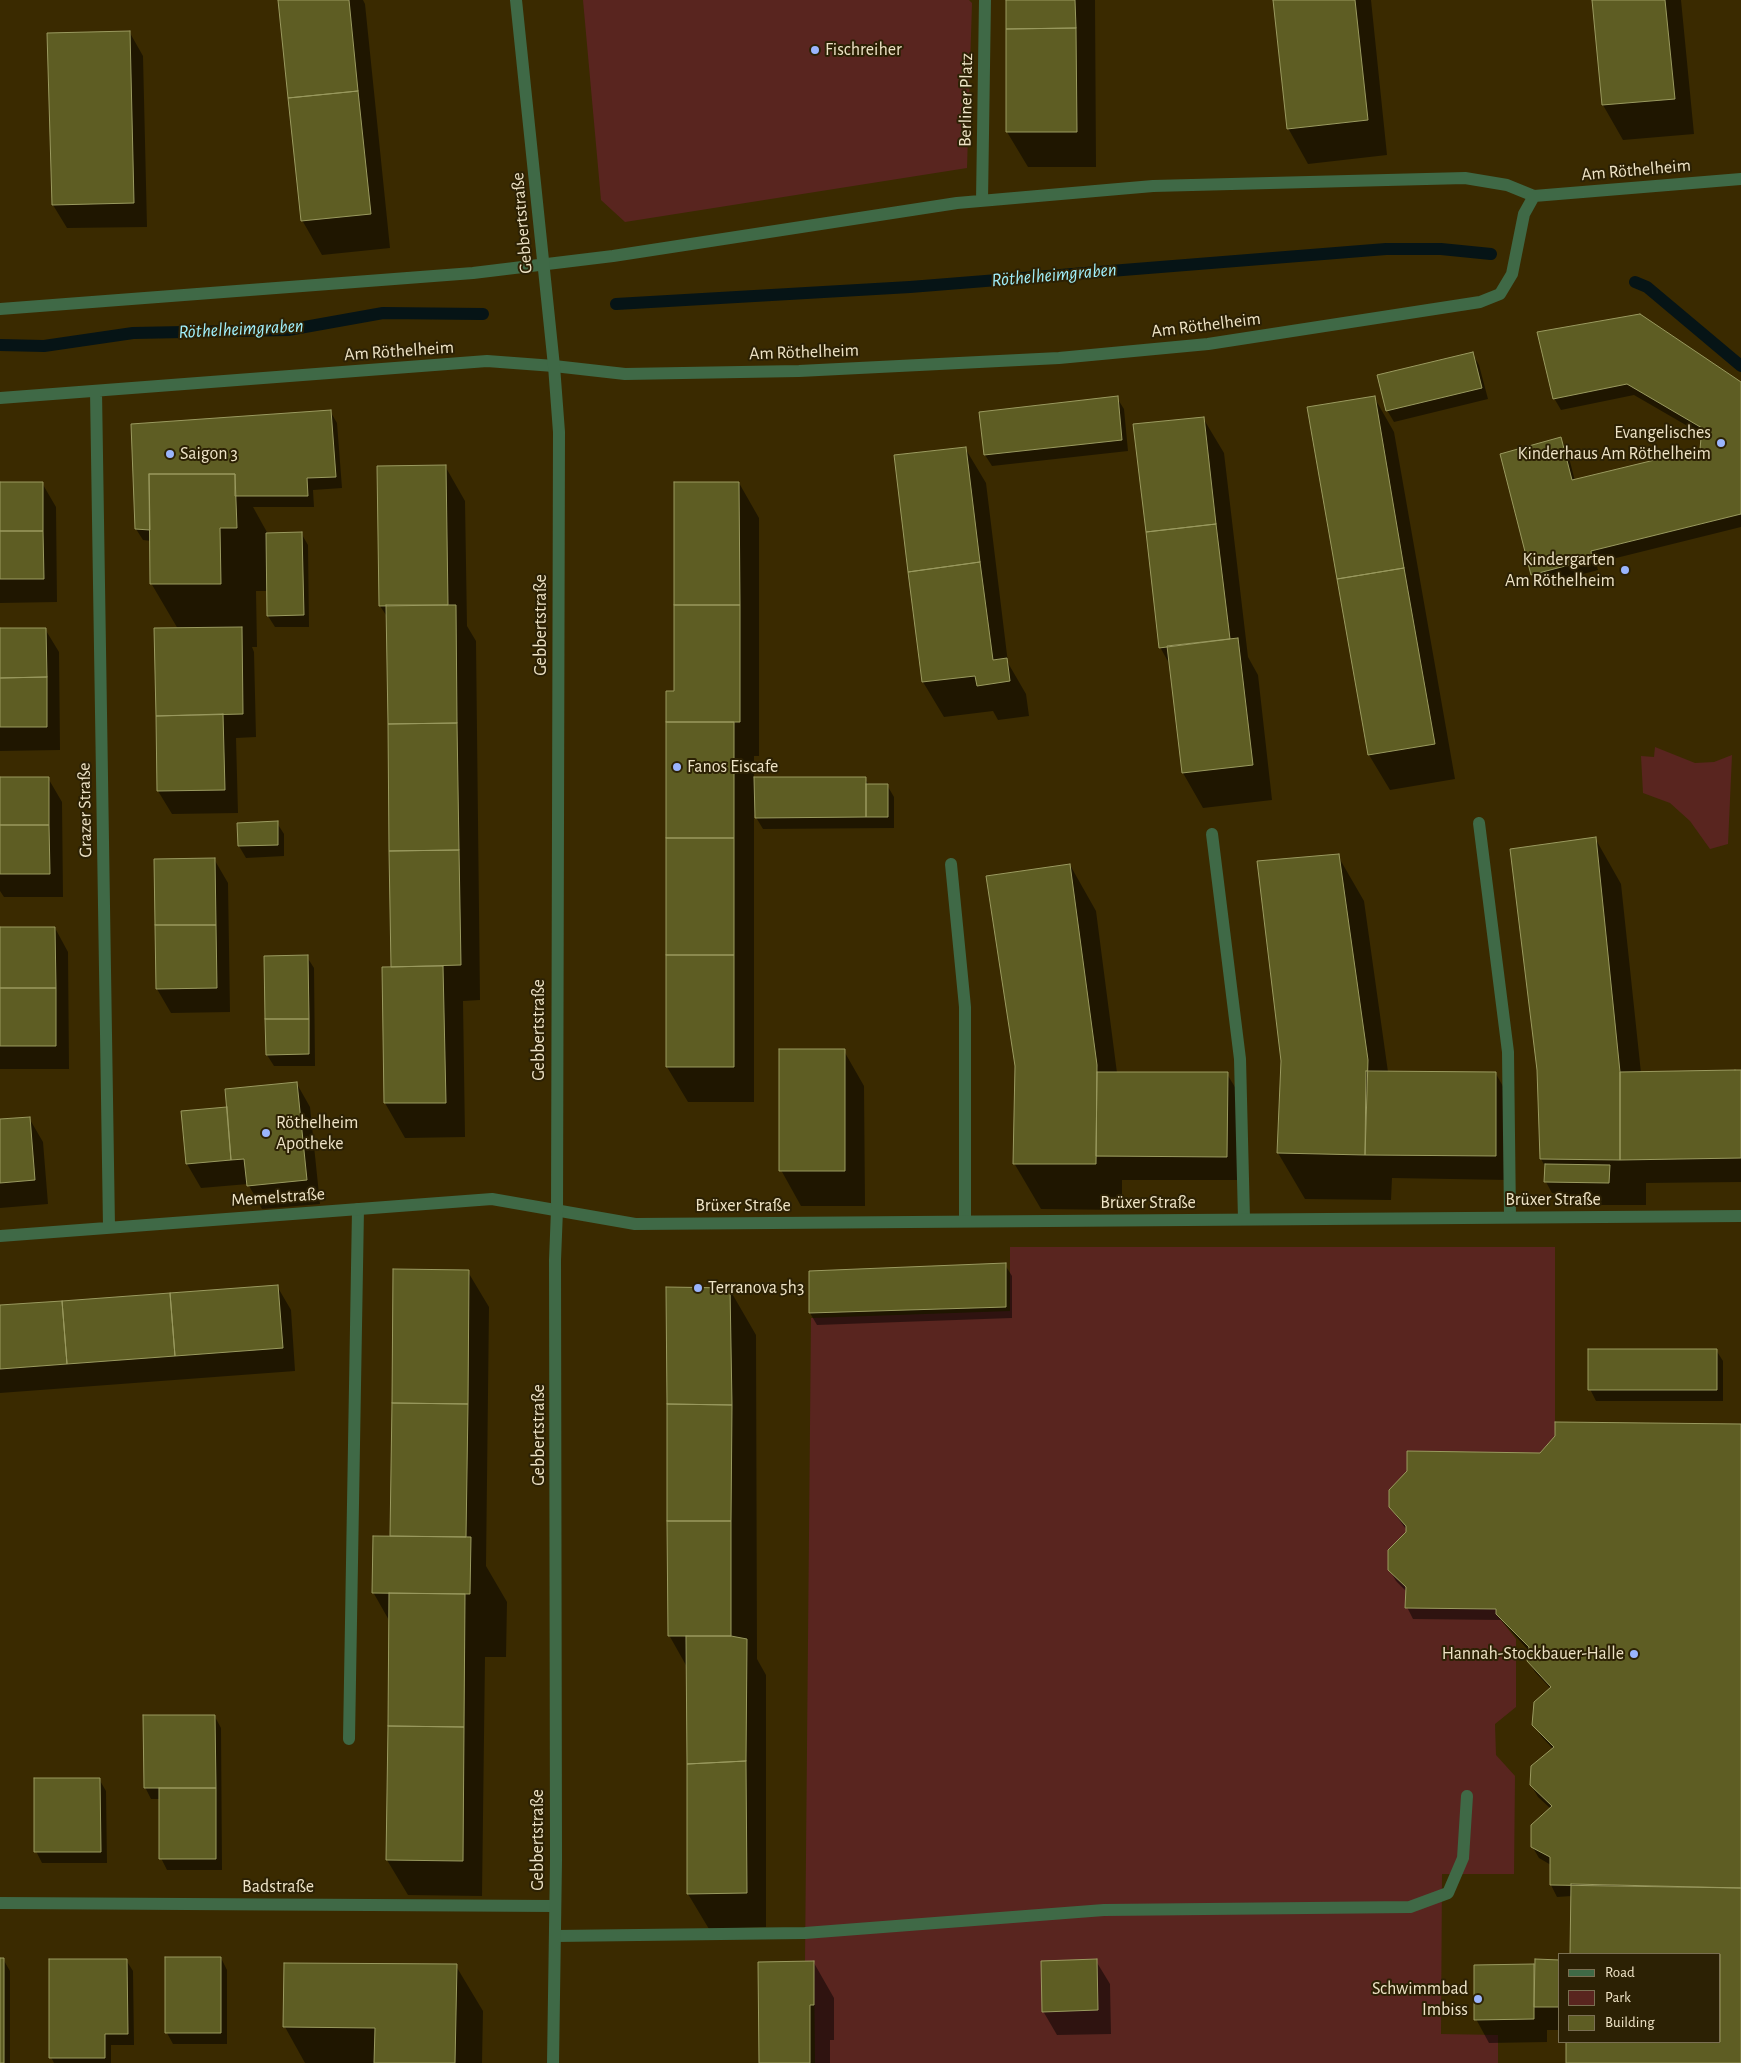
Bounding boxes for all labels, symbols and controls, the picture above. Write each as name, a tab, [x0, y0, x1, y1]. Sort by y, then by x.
place label: Fischreiher	[825, 39, 902, 61]
marker: Fischreiher	[809, 44, 821, 56]
street label: Berliner Platz	[954, 53, 978, 147]
street label: Am Röthelheim	[1580, 154, 1692, 186]
street label: Gebbertstraße	[507, 171, 537, 275]
water label: Röthelheimgraben	[991, 258, 1117, 292]
street label: Am Röthelheim	[1150, 308, 1262, 342]
water label: Röthelheimgraben	[178, 314, 304, 344]
street label: Am Röthelheim	[343, 336, 455, 366]
street label: Am Röthelheim	[749, 339, 859, 365]
place label: Evangelisches Kinderhaus Am Röthelheim	[1518, 422, 1711, 464]
marker: Evangelisches Kinderhaus Am Röthelheim	[1715, 437, 1727, 449]
place label: Saigon 3	[180, 443, 238, 465]
marker: Saigon 3	[164, 448, 176, 460]
place label: Kindergarten Am Röthelheim	[1505, 549, 1615, 592]
marker: Kindergarten Am Röthelheim	[1619, 564, 1631, 576]
street label: Gebbertstraße	[530, 574, 552, 676]
place label: Fanos Eiscafe	[687, 756, 778, 778]
marker: Fanos Eiscafe	[671, 761, 683, 773]
street label: Grazer Straße	[73, 762, 97, 858]
street label: Gebbertstraße	[528, 979, 550, 1081]
place label: Röthelheim Apotheke	[276, 1112, 358, 1154]
marker: Röthelheim Apotheke	[260, 1127, 272, 1139]
street label: Memelstraße	[230, 1183, 326, 1211]
street label: Brüxer Straße	[1505, 1189, 1601, 1211]
street label: Brüxer Straße	[1100, 1192, 1196, 1214]
street label: Brüxer Straße	[695, 1195, 791, 1217]
place label: Terranova 5h3	[708, 1277, 804, 1299]
marker: Terranova 5h3	[692, 1282, 704, 1294]
street label: Gebbertstraße	[528, 1384, 550, 1486]
place label: Hannah-Stockbauer-Halle	[1442, 1643, 1624, 1665]
marker: Hannah-Stockbauer-Halle	[1628, 1648, 1640, 1660]
street label: Gebbertstraße	[527, 1789, 549, 1891]
street label: Badstraße	[242, 1876, 314, 1898]
legend	[1558, 1953, 1721, 2043]
text: Road	[1605, 1965, 1635, 1980]
place label: Schwimmbad Imbiss	[1372, 1978, 1468, 2020]
text: Park	[1605, 1990, 1631, 2005]
marker: Schwimmbad Imbiss	[1472, 1993, 1484, 2005]
text: Building	[1605, 2015, 1655, 2030]

